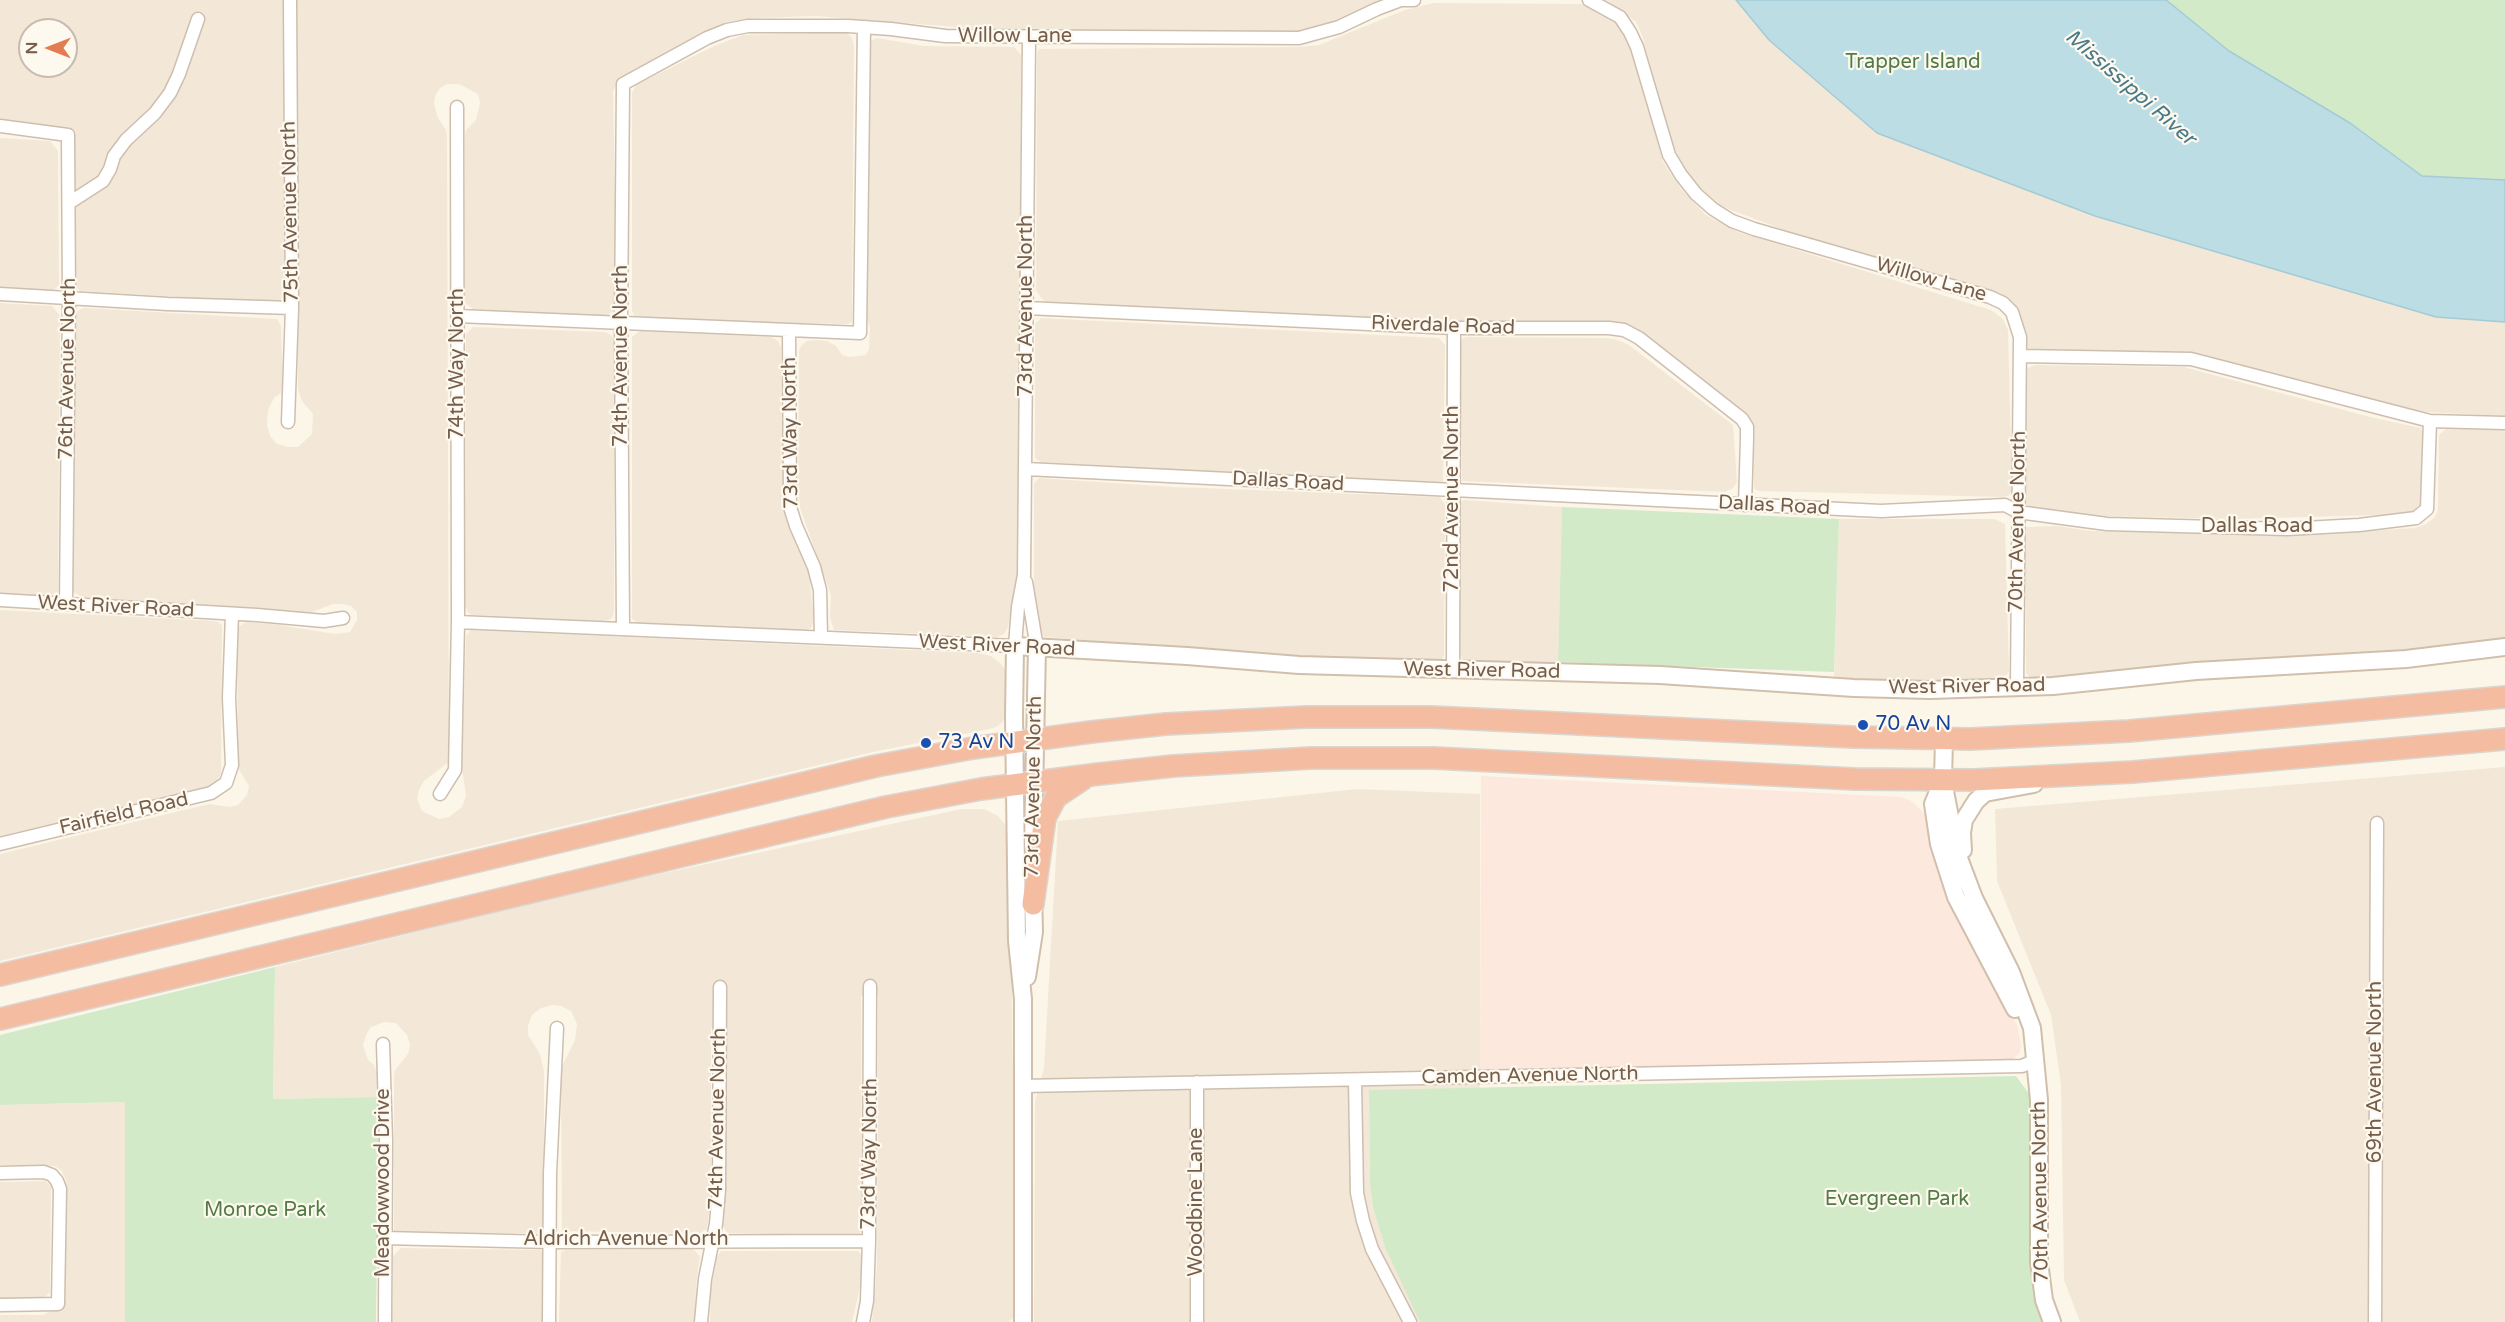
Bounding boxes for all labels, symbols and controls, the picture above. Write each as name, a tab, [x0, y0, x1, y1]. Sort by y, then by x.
north arrow	[18, 18, 78, 78]
street label: Willow Lane	[958, 25, 1072, 49]
water label: Mississippi River	[2060, 25, 2200, 151]
text: N	[22, 42, 42, 54]
park label: Trapper Island	[1845, 51, 1981, 75]
street label: 75th Avenue North	[277, 121, 305, 303]
street label: 73rd Avenue North	[1015, 215, 1039, 397]
street label: Willow Lane	[1873, 253, 1989, 307]
street label: 74th Avenue North	[610, 265, 634, 447]
street label: 76th Avenue North	[54, 278, 82, 460]
street label: 74th Way North	[446, 288, 470, 440]
street label: Riverdale Road	[1371, 311, 1515, 341]
street label: 73rd Way North	[778, 357, 804, 509]
street label: 72nd Avenue North	[1441, 405, 1465, 593]
street label: 70th Avenue North	[2004, 431, 2032, 613]
street label: Dallas Road	[1231, 467, 1345, 497]
street label: Dallas Road	[1717, 491, 1831, 521]
street label: Dallas Road	[2201, 515, 2313, 539]
street label: West River Road	[37, 591, 195, 623]
street label: West River Road	[918, 630, 1076, 662]
street label: West River Road	[1403, 658, 1561, 684]
street label: West River Road	[1888, 674, 2046, 700]
street label: 73rd Avenue North	[1020, 696, 1048, 878]
place label: 70 Av N	[1875, 713, 1951, 737]
marker: 70 Av N	[1856, 718, 1870, 732]
place label: 73 Av N	[938, 731, 1014, 755]
marker: 73 Av N	[919, 736, 933, 750]
street label: Fairfield Road	[57, 788, 191, 840]
street label: 69th Avenue North	[2364, 981, 2388, 1163]
street label: 74th Avenue North	[704, 1028, 732, 1210]
street label: Camden Avenue North	[1421, 1062, 1639, 1090]
street label: 73rd Way North	[857, 1078, 883, 1230]
street label: Meadowwood Drive	[372, 1088, 396, 1278]
street label: 70th Avenue North	[2027, 1101, 2055, 1283]
street label: Woodbine Lane	[1185, 1128, 1209, 1276]
park label: Evergreen Park	[1825, 1188, 1969, 1212]
park label: Monroe Park	[204, 1199, 326, 1223]
street label: Aldrich Avenue North	[523, 1228, 729, 1252]

